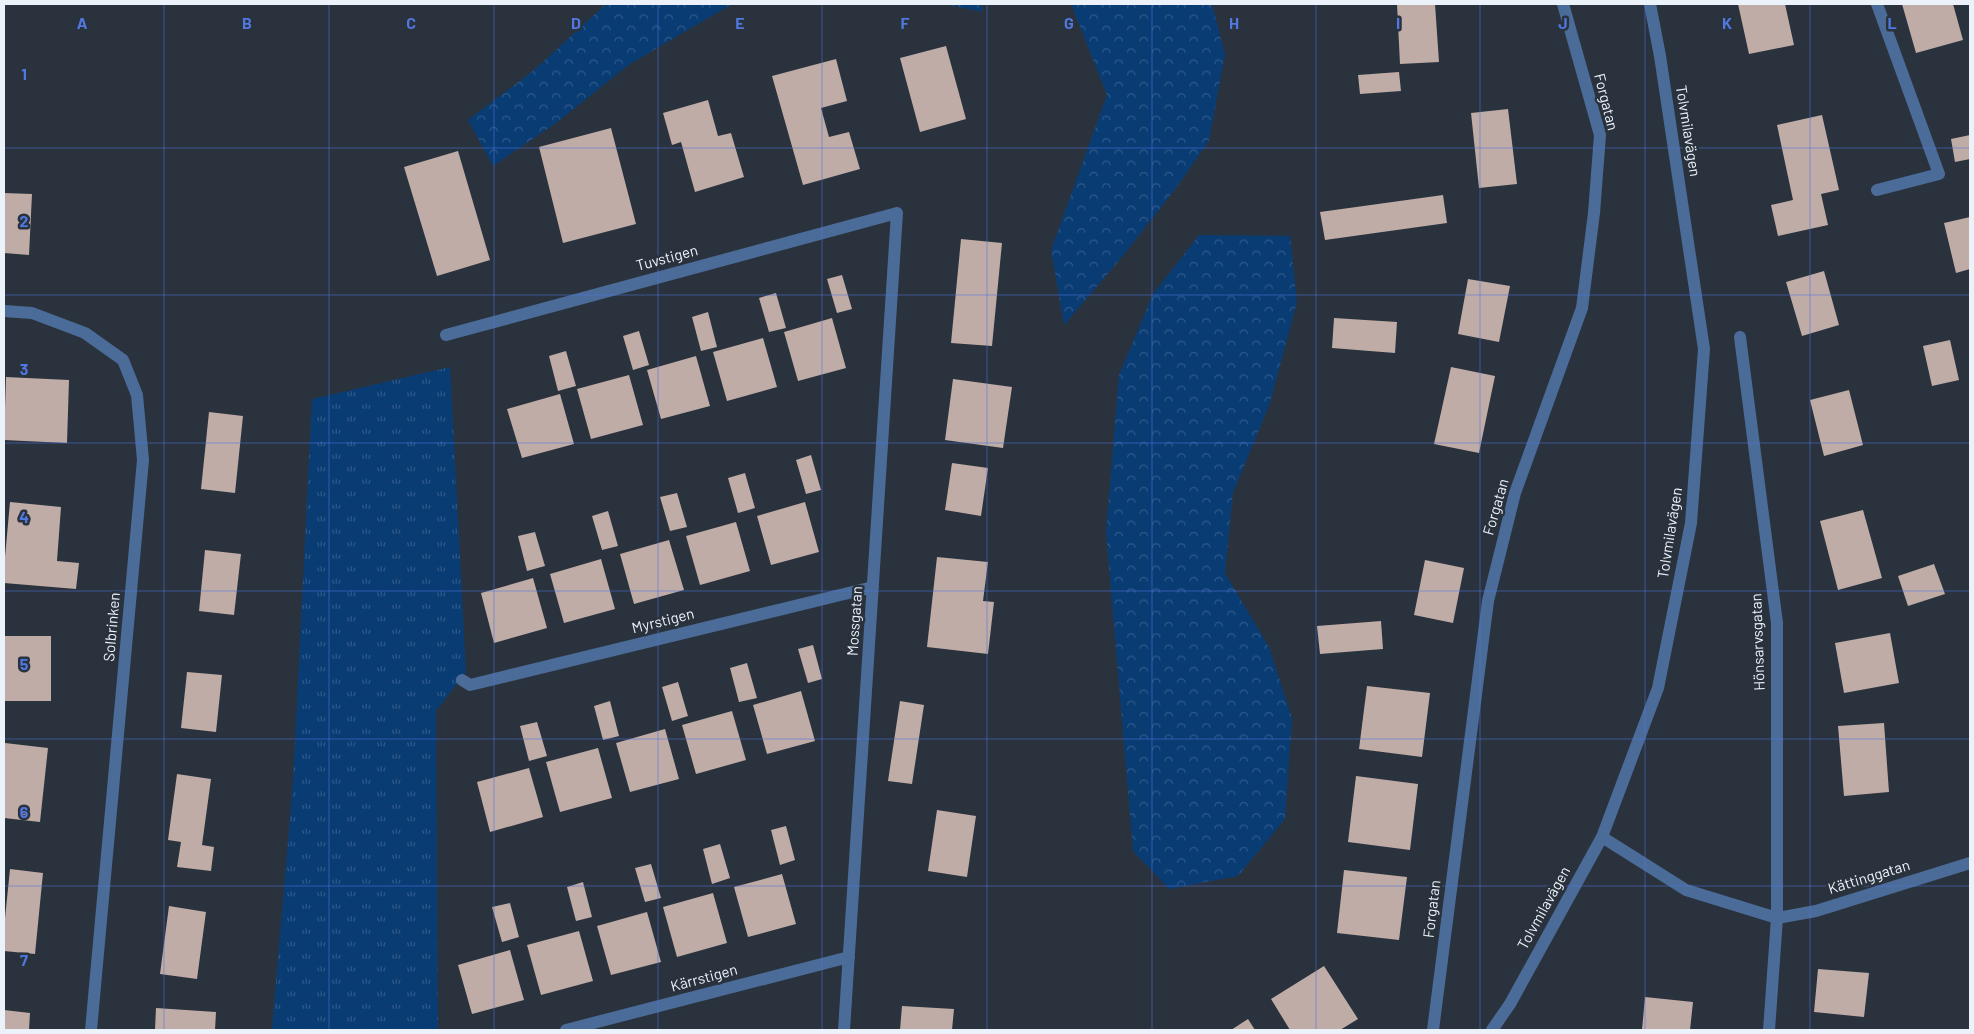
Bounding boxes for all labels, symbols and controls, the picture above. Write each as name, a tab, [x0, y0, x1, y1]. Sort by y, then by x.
text: A	[77, 13, 88, 32]
text: B	[242, 13, 252, 32]
text: C	[406, 13, 416, 32]
text: D	[571, 13, 581, 32]
text: E	[735, 13, 745, 32]
text: F	[901, 13, 910, 32]
text: G	[1064, 13, 1074, 32]
text: H	[1229, 13, 1239, 32]
text: I	[1396, 13, 1400, 32]
text: J	[1558, 13, 1568, 32]
text: K	[1722, 13, 1732, 32]
text: L	[1887, 13, 1897, 32]
text: 1	[21, 64, 27, 83]
street label: Forgatan	[1591, 71, 1623, 132]
street label: Tolvmilavägen	[1673, 84, 1705, 178]
text: 2	[20, 211, 29, 230]
street label: Tuvstigen	[634, 240, 700, 274]
text: 3	[20, 359, 28, 378]
street label: Forgatan	[1478, 476, 1512, 537]
street label: Tolvmilavägen	[1653, 486, 1685, 580]
text: 4	[19, 507, 29, 526]
street label: Mossgatan	[843, 585, 865, 656]
street label: Solbrinken	[99, 592, 123, 662]
street label: Hönsarvsgatan	[1746, 593, 1768, 691]
street label: Myrstigen	[630, 604, 696, 636]
text: 5	[20, 654, 29, 673]
text: 6	[20, 802, 29, 821]
street label: Kättinggatan	[1826, 855, 1912, 897]
street label: Tolvmilavägen	[1513, 863, 1573, 952]
street label: Forgatan	[1419, 879, 1443, 939]
text: 7	[20, 950, 28, 969]
street label: Kärrstigen	[668, 960, 739, 995]

